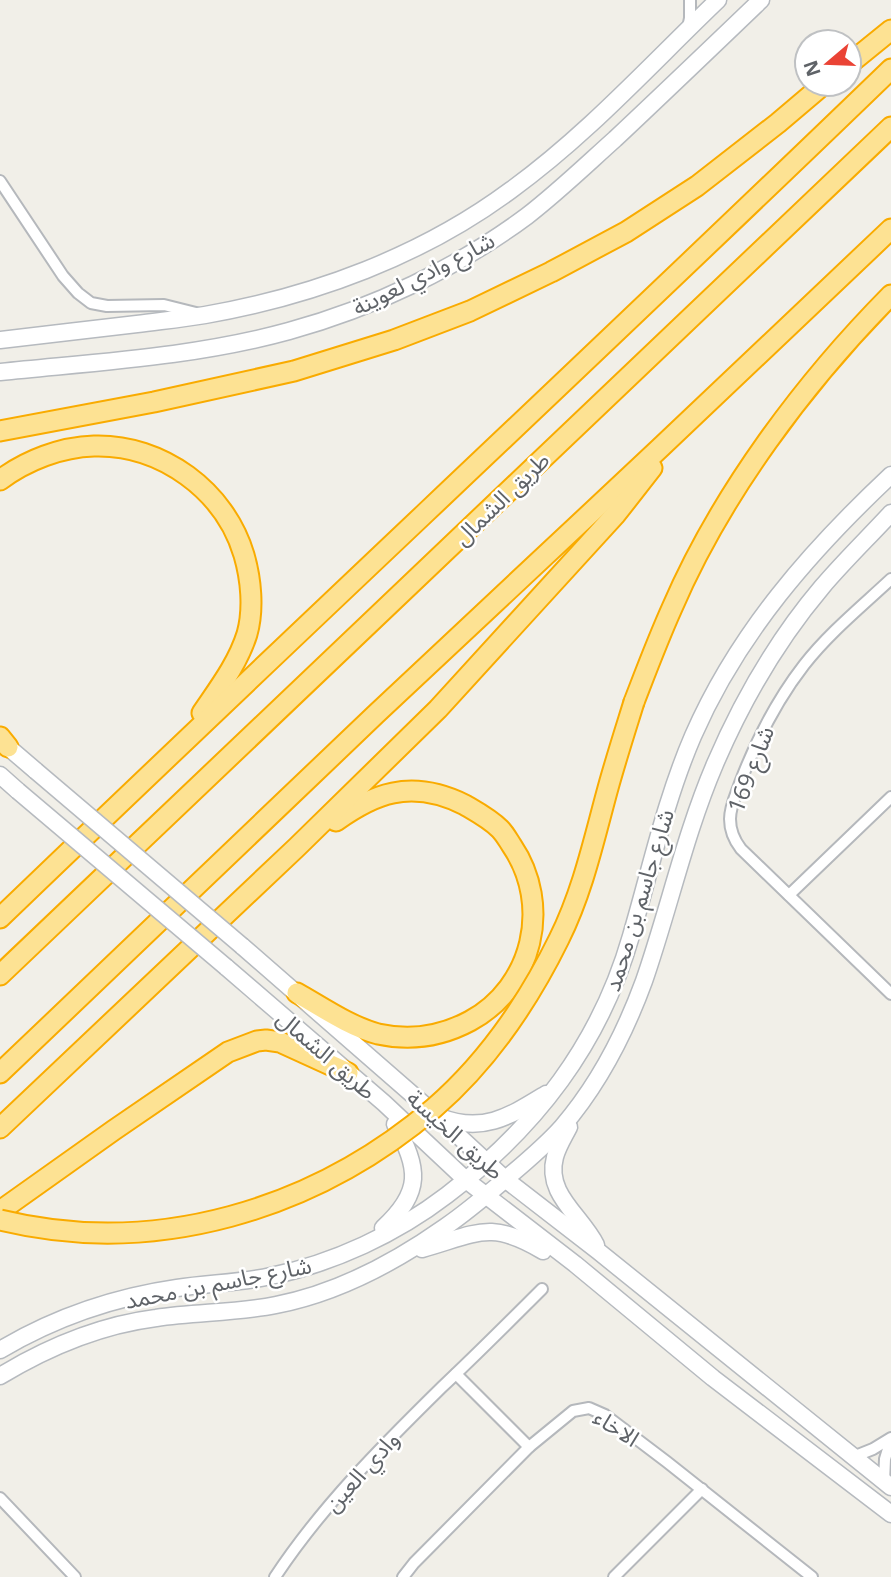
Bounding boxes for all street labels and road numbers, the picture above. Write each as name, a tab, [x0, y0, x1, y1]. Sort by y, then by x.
street label: شارع وادي لعوينة	[346, 223, 501, 325]
street label: طريق الشمال	[446, 444, 556, 552]
street label: شارع 169	[719, 721, 783, 818]
street label: شارع جاسم بن محمد	[595, 805, 683, 996]
street label: طريق الشمال	[270, 1002, 384, 1106]
street label: طريق الخيسة	[400, 1082, 512, 1186]
street label: شارع جاسم بن محمد	[122, 1248, 314, 1318]
street label: الاخاء	[588, 1400, 646, 1454]
street label: وادي العين	[316, 1424, 408, 1520]

